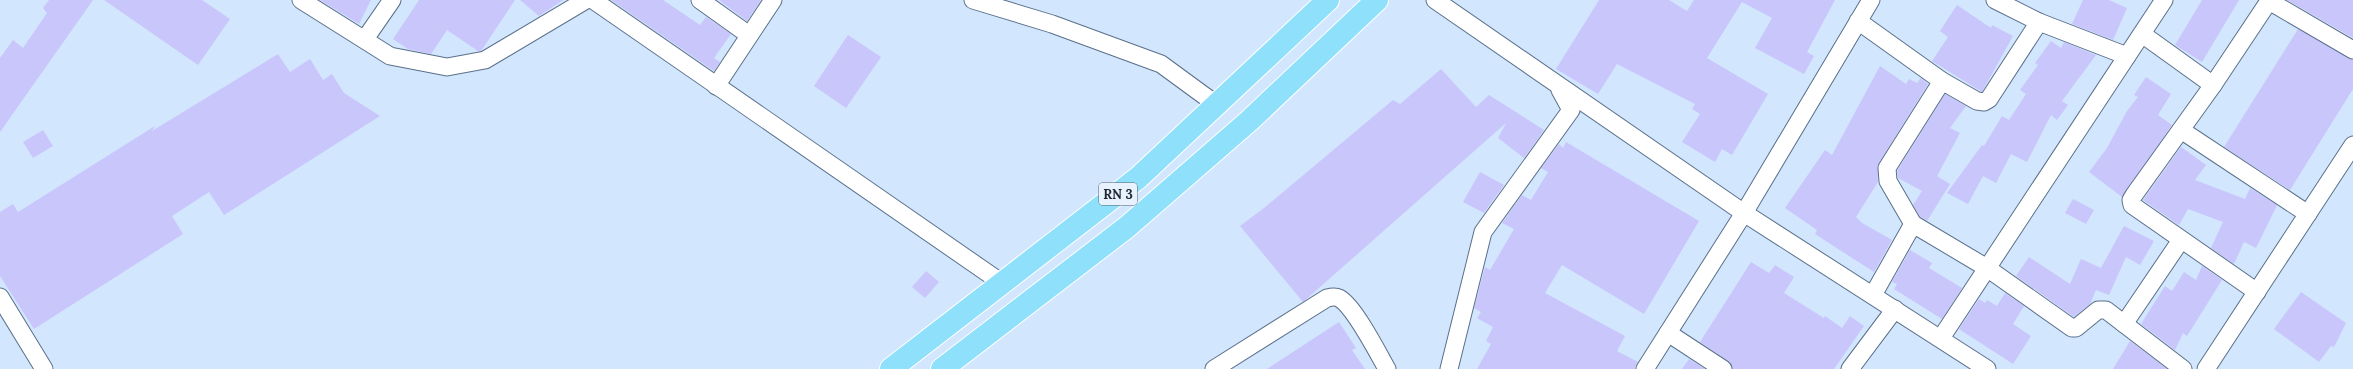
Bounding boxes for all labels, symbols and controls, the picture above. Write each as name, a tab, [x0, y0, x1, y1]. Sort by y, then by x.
road number: RN 3	[1099, 183, 1137, 205]

